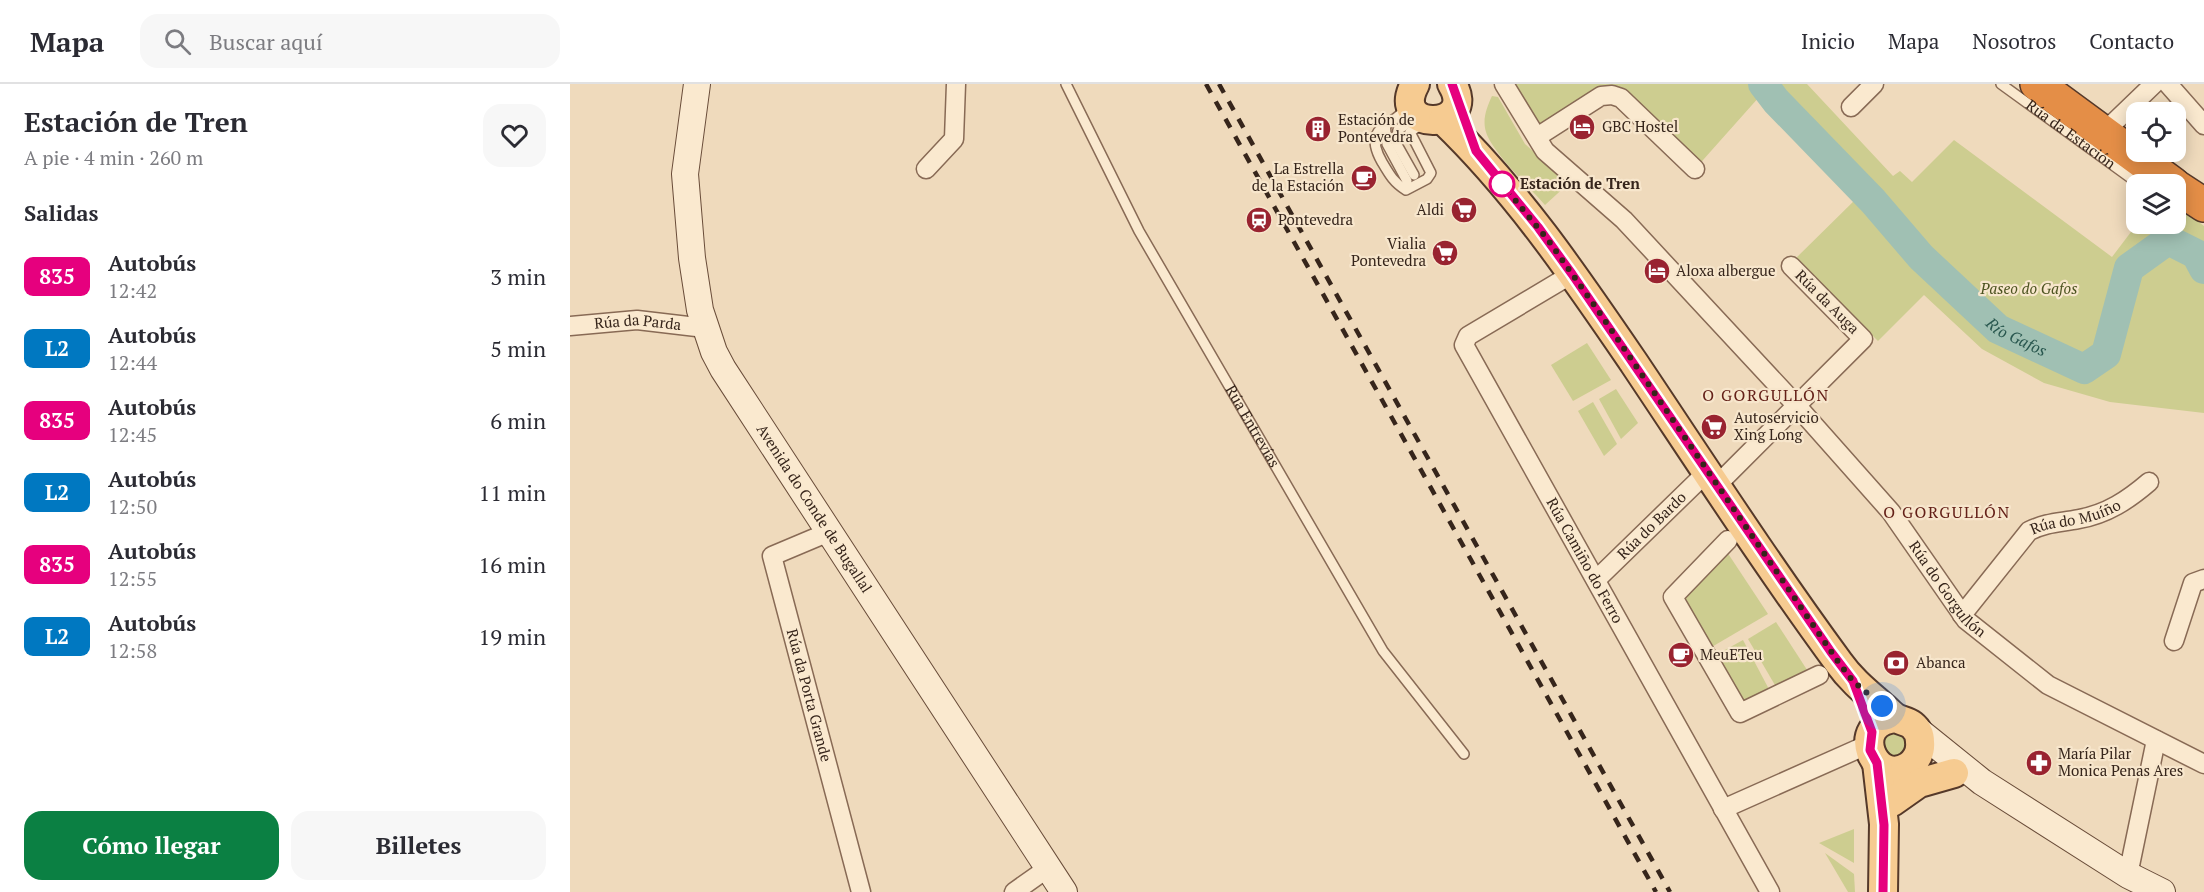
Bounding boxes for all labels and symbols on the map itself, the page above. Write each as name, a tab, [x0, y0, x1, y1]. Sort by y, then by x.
street label: Rúa da Estación	[2022, 94, 2120, 173]
place label: Estación de Pontevedra	[1338, 109, 1415, 146]
hotel icon: GBC Hostel	[1567, 112, 1597, 142]
building icon: Estación de Pontevedra	[1303, 114, 1333, 144]
place label: GBC Hostel	[1602, 116, 1678, 136]
place label: La Estrella de la Estación	[1252, 158, 1344, 195]
cafe icon: La Estrella de la Estación	[1349, 163, 1379, 193]
marker: Estación de Tren	[1489, 171, 1515, 197]
place label: Estación de Tren	[1520, 173, 1640, 193]
supermarket icon: Aldi	[1449, 195, 1479, 225]
place label: Aldi	[1416, 199, 1444, 219]
station icon: Pontevedra	[1244, 205, 1274, 235]
place label: Pontevedra	[1278, 209, 1354, 229]
place label: Vialia Pontevedra	[1351, 233, 1426, 270]
supermarket icon: Vialia Pontevedra	[1430, 238, 1460, 268]
hotel icon: Aloxa albergue	[1642, 256, 1672, 286]
place label: Aloxa albergue	[1676, 260, 1776, 280]
street label: Rúa da Auga	[1791, 265, 1864, 338]
park label: Paseo do Gafos	[1980, 278, 2077, 298]
street label: Rúa da Parda	[593, 309, 683, 334]
water label: Río Gafos	[1980, 312, 2051, 361]
street label: Rúa Entrevías	[1222, 381, 1285, 471]
district label: O GORGULLÓN	[1702, 384, 1830, 406]
place label: Autoservicio Xing Long	[1734, 407, 1819, 444]
supermarket icon: Autoservicio Xing Long	[1699, 412, 1729, 442]
street label: Avenida do Conde de Bugallal	[753, 420, 877, 596]
street label: Rúa do Bardo	[1612, 487, 1690, 563]
street label: Rúa Camiño do Ferro	[1542, 494, 1629, 626]
street label: Rúa do Muíño	[2027, 494, 2124, 538]
district label: O GORGULLÓN	[1883, 501, 2011, 523]
street label: Rúa do Gorgullón	[1905, 536, 1991, 641]
street label: Rúa da Porta Grande	[783, 626, 837, 764]
cafe icon: MeuETeu	[1666, 640, 1696, 670]
place label: MeuETeu	[1700, 644, 1763, 664]
bank icon: Abanca	[1881, 648, 1911, 678]
place label: Abanca	[1916, 652, 1966, 672]
your location	[1867, 691, 1897, 721]
place label: María Pilar Monica Penas Ares	[2058, 743, 2183, 780]
pharmacy icon: María Pilar Monica Penas Ares	[2024, 748, 2054, 778]

